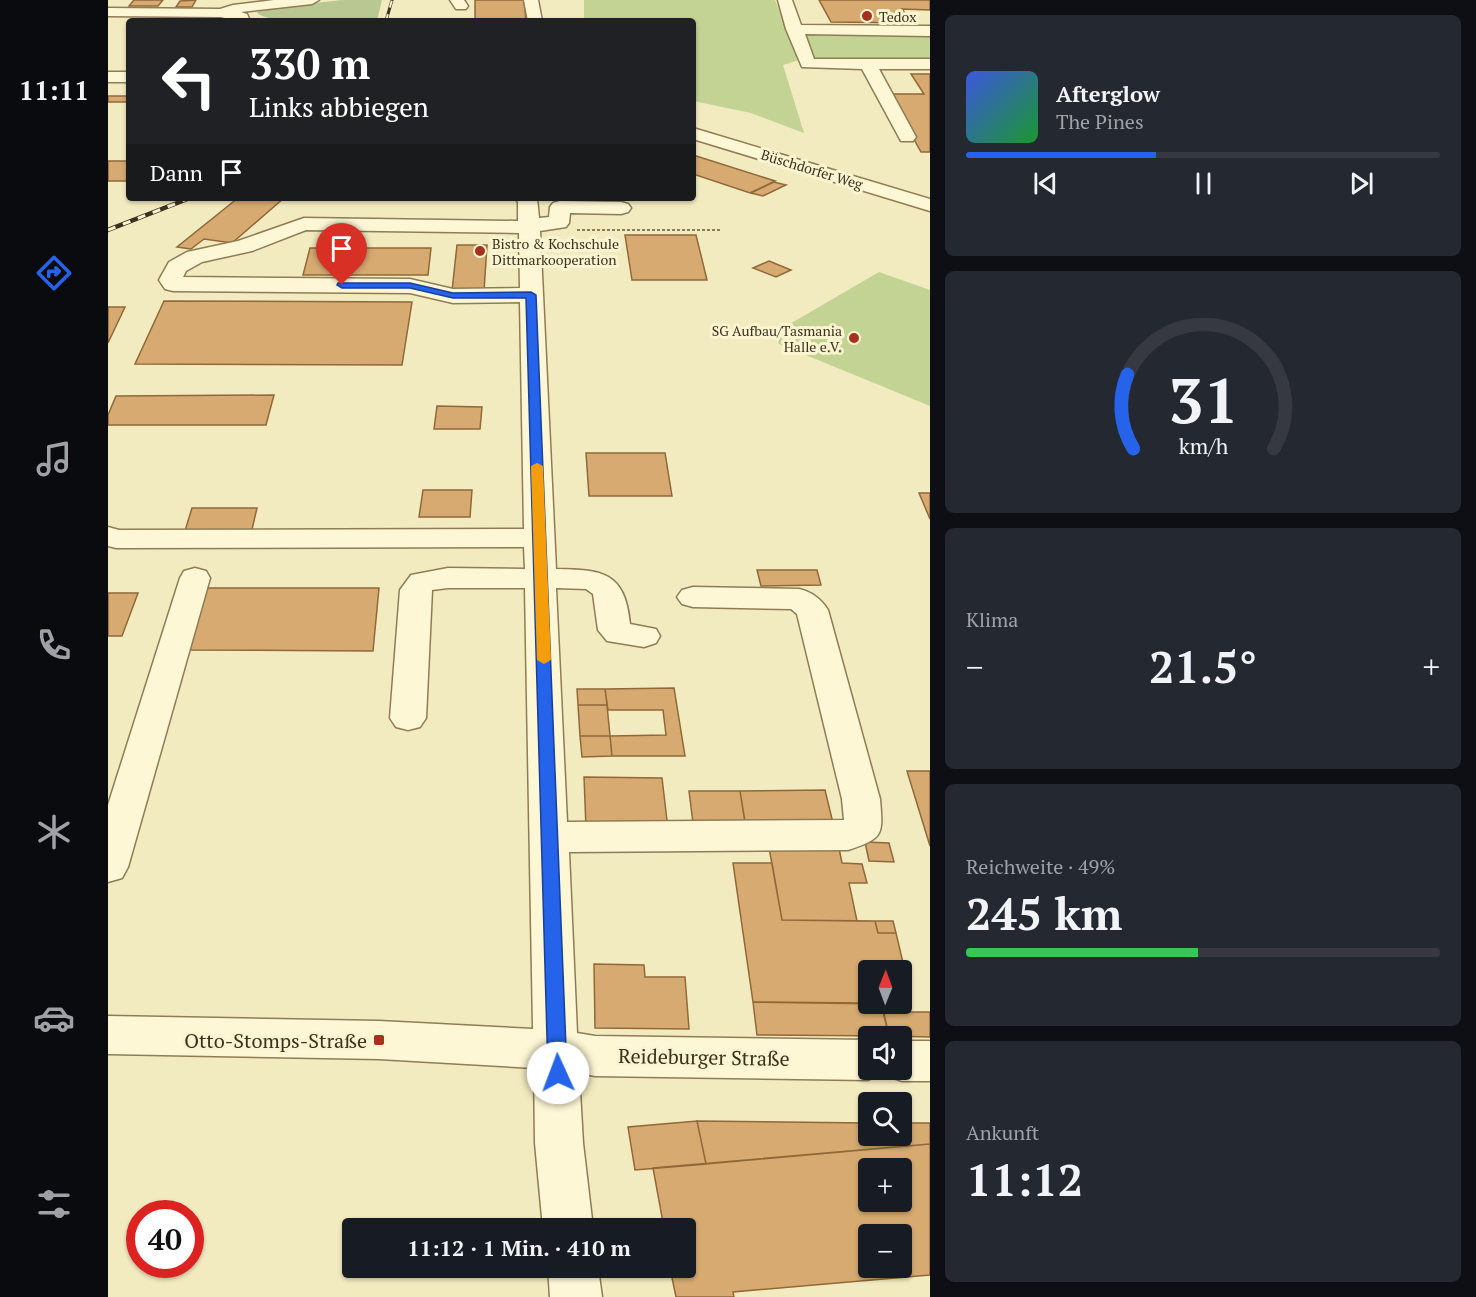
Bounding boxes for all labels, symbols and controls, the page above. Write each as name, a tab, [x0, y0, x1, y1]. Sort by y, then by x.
place label: Tedox	[879, 7, 917, 26]
marker: Tedox	[860, 9, 874, 23]
text: 330 m	[249, 35, 370, 91]
icon: left	[150, 42, 228, 120]
text: 11:11	[19, 72, 89, 108]
text: Afterglow	[1056, 79, 1160, 108]
text: Links abbiegen	[249, 89, 429, 125]
text: The Pines	[1056, 108, 1144, 135]
street label: Büschdorfer Weg	[759, 145, 866, 194]
icon: arrive	[215, 156, 248, 189]
text: Dann	[150, 158, 203, 187]
icon: previous	[1029, 167, 1062, 200]
icon: pause	[1187, 167, 1220, 200]
icon: next	[1345, 167, 1378, 200]
pin	[316, 223, 367, 285]
icon: arrive	[325, 232, 358, 265]
place label: Bistro & Kochschule Dittmarkooperation	[492, 234, 619, 269]
marker: Bistro & Kochschule Dittmarkooperation	[473, 244, 487, 258]
icon: directions	[33, 252, 75, 294]
place label: SG Aufbau/Tasmania Halle e.V.	[712, 321, 842, 356]
marker: SG Aufbau/Tasmania Halle e.V.	[847, 331, 861, 345]
text: 31	[1168, 358, 1238, 441]
text: km/h	[1178, 433, 1228, 461]
icon: music	[33, 438, 75, 480]
text: Klima	[966, 606, 1018, 633]
icon: phone	[33, 624, 75, 666]
text: 21.5°	[1149, 636, 1257, 696]
text: −	[966, 645, 984, 688]
text: +	[1422, 645, 1440, 688]
icon: climate	[33, 811, 75, 853]
text: Reichweite · 49%	[966, 853, 1115, 880]
text: 245 km	[966, 883, 1122, 943]
north arrow	[858, 960, 912, 1014]
map controls	[858, 960, 912, 1278]
icon: car	[33, 997, 75, 1039]
button: sound	[858, 1026, 912, 1080]
place label: Otto-Stomps-Straße	[184, 1027, 367, 1054]
marker: Otto-Stomps-Straße	[372, 1033, 386, 1047]
position arrow	[526, 1041, 590, 1105]
street label: Reideburger Straße	[618, 1042, 790, 1072]
button: search	[858, 1092, 912, 1146]
text: Ankunft	[966, 1119, 1039, 1146]
text: 11:12	[966, 1149, 1083, 1209]
button: +	[858, 1158, 912, 1212]
icon: filters	[33, 1183, 75, 1225]
speed limit sign: 40	[126, 1200, 204, 1278]
button: −	[858, 1224, 912, 1278]
text: 11:12 · 1 Min. · 410 m	[407, 1233, 631, 1262]

